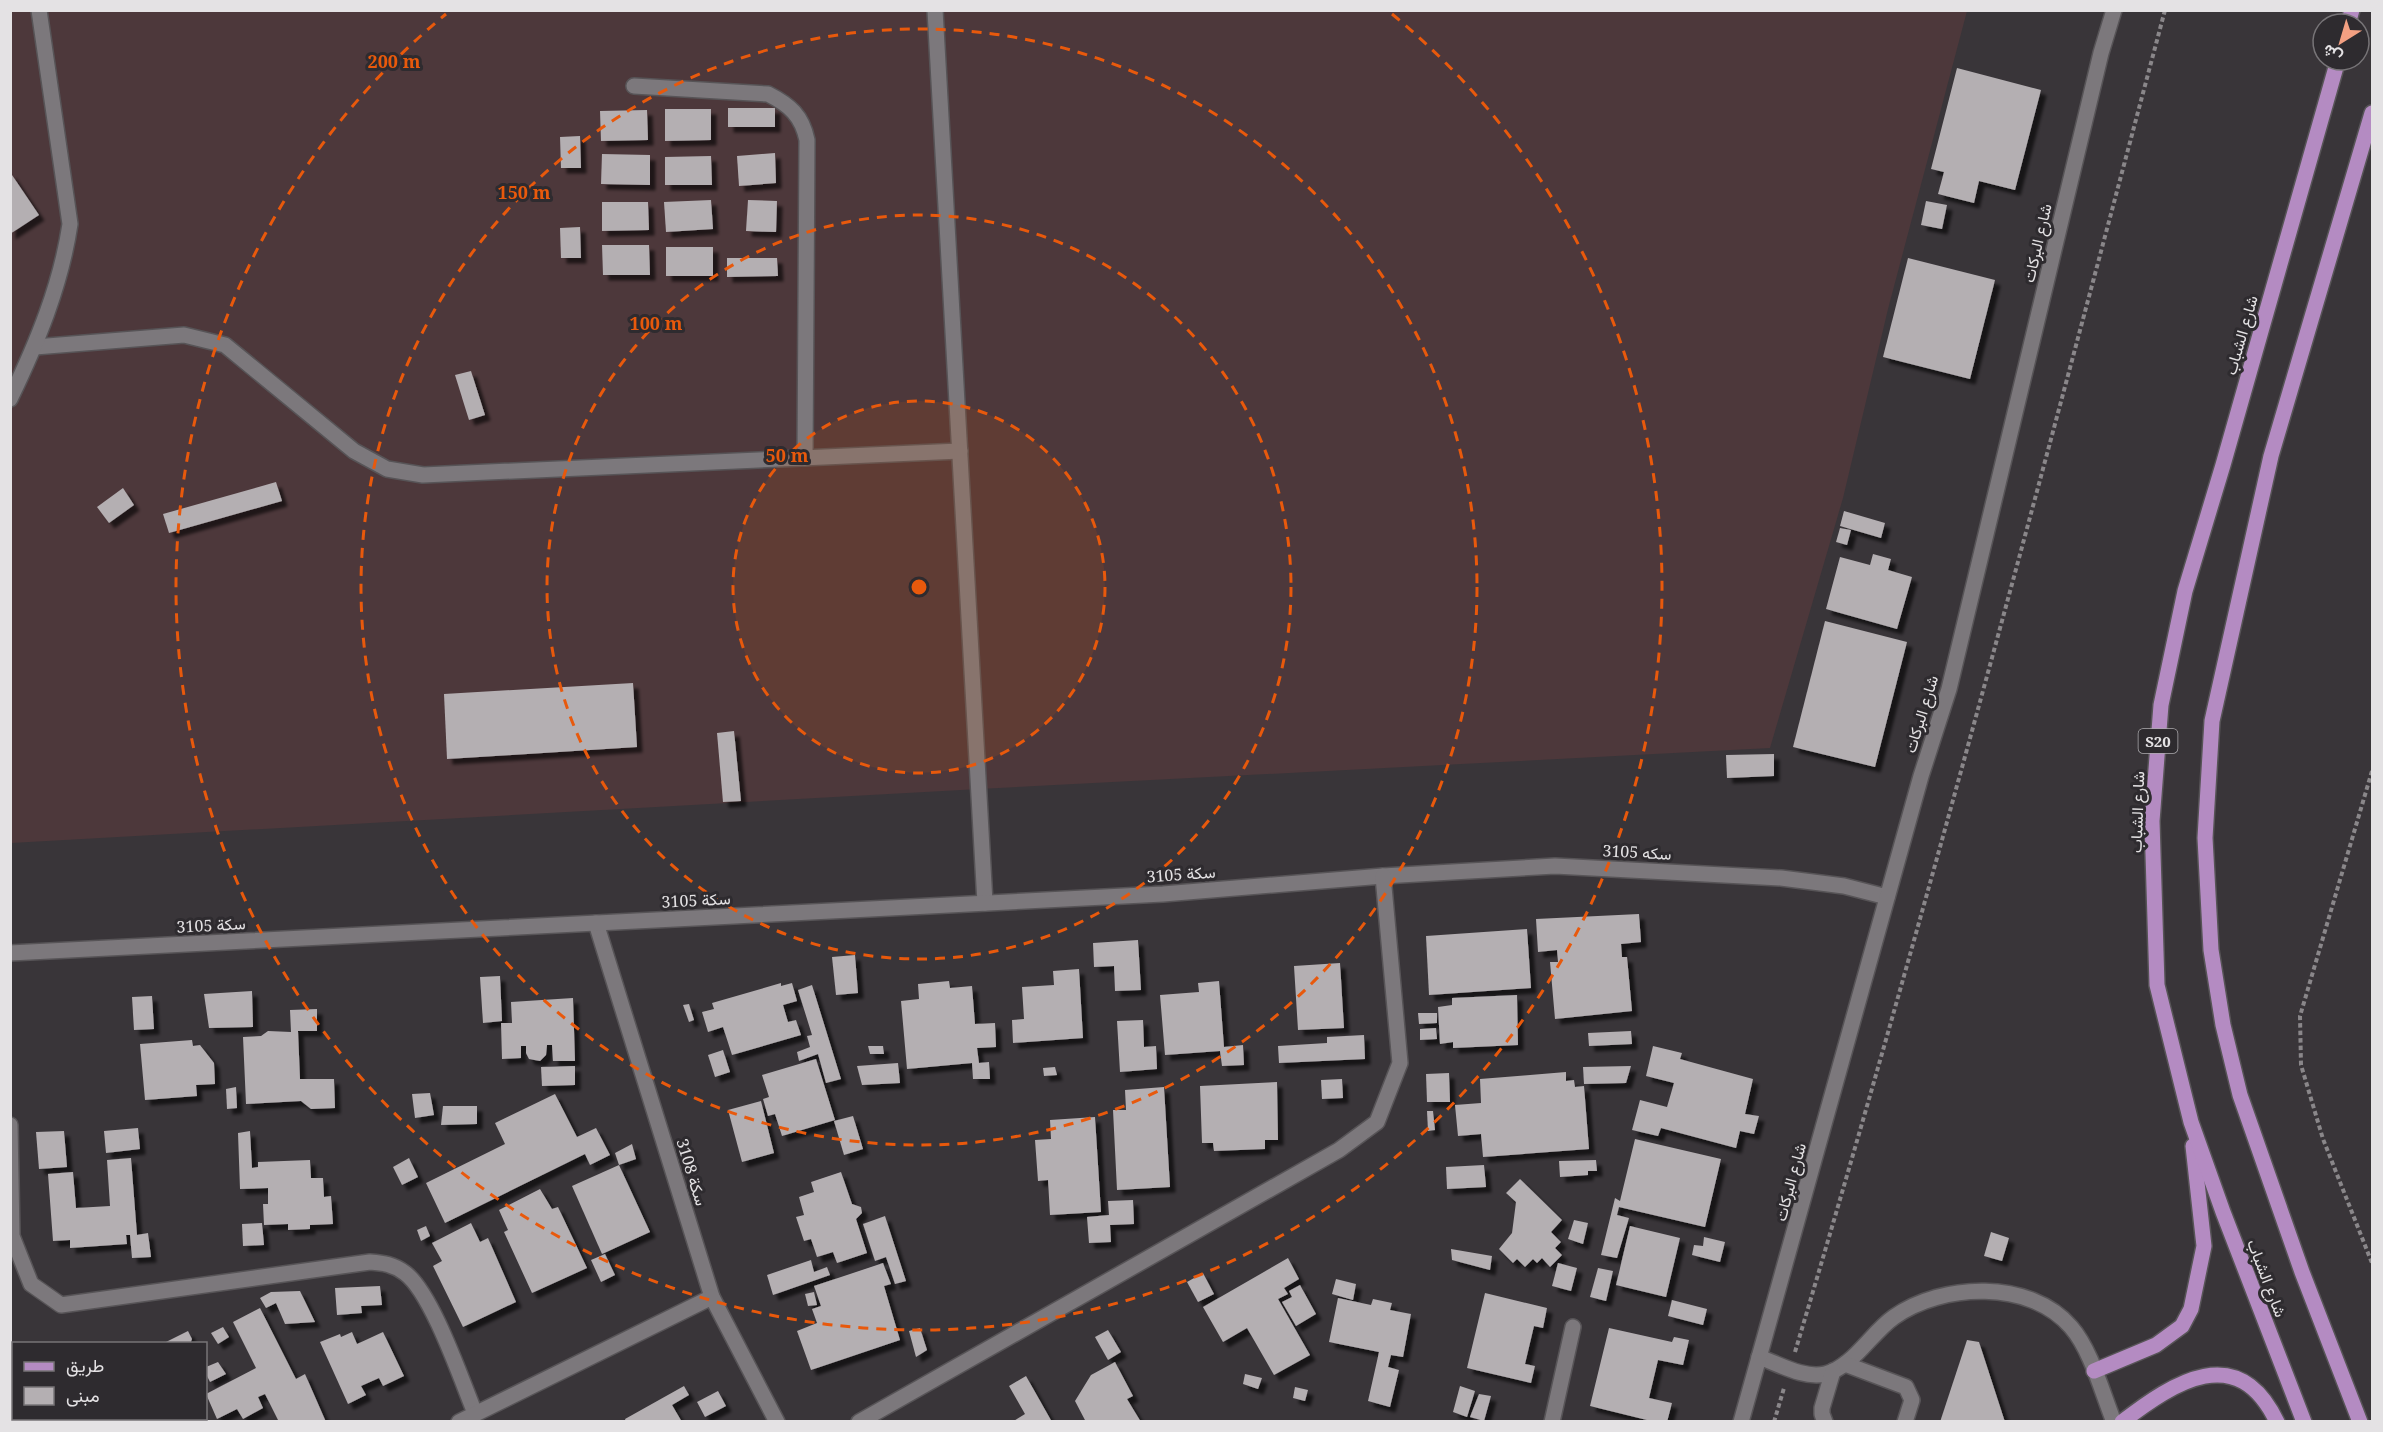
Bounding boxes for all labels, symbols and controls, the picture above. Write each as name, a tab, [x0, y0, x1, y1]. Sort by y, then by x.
north arrow	[2311, 12, 2371, 72]
text: ش	[2318, 39, 2346, 69]
text: 200 m	[368, 49, 421, 73]
text: 150 m	[498, 180, 551, 204]
street label: شارع البركات	[2017, 201, 2058, 285]
street label: شارع الشباب	[2219, 293, 2264, 378]
text: 100 m	[630, 311, 683, 335]
text: 50 m	[766, 443, 809, 467]
centre of rings	[909, 577, 929, 597]
street label: شارع البركات	[1899, 672, 1944, 756]
road number: S20	[2138, 729, 2178, 753]
street label: شارع الشباب	[2125, 771, 2150, 853]
street label: سكه 3105	[1602, 839, 1672, 865]
street label: سكة 3105	[1146, 861, 1216, 887]
street label: سكة 3105	[661, 887, 731, 913]
street label: سكة 3105	[176, 912, 246, 938]
street label: سكة 3108	[671, 1136, 713, 1208]
street label: شارع البركات	[1769, 1140, 1812, 1224]
street label: شارع الشباب	[2241, 1236, 2292, 1321]
legend	[12, 1342, 207, 1420]
text: طريق	[66, 1353, 104, 1377]
text: مبنى	[66, 1383, 100, 1407]

